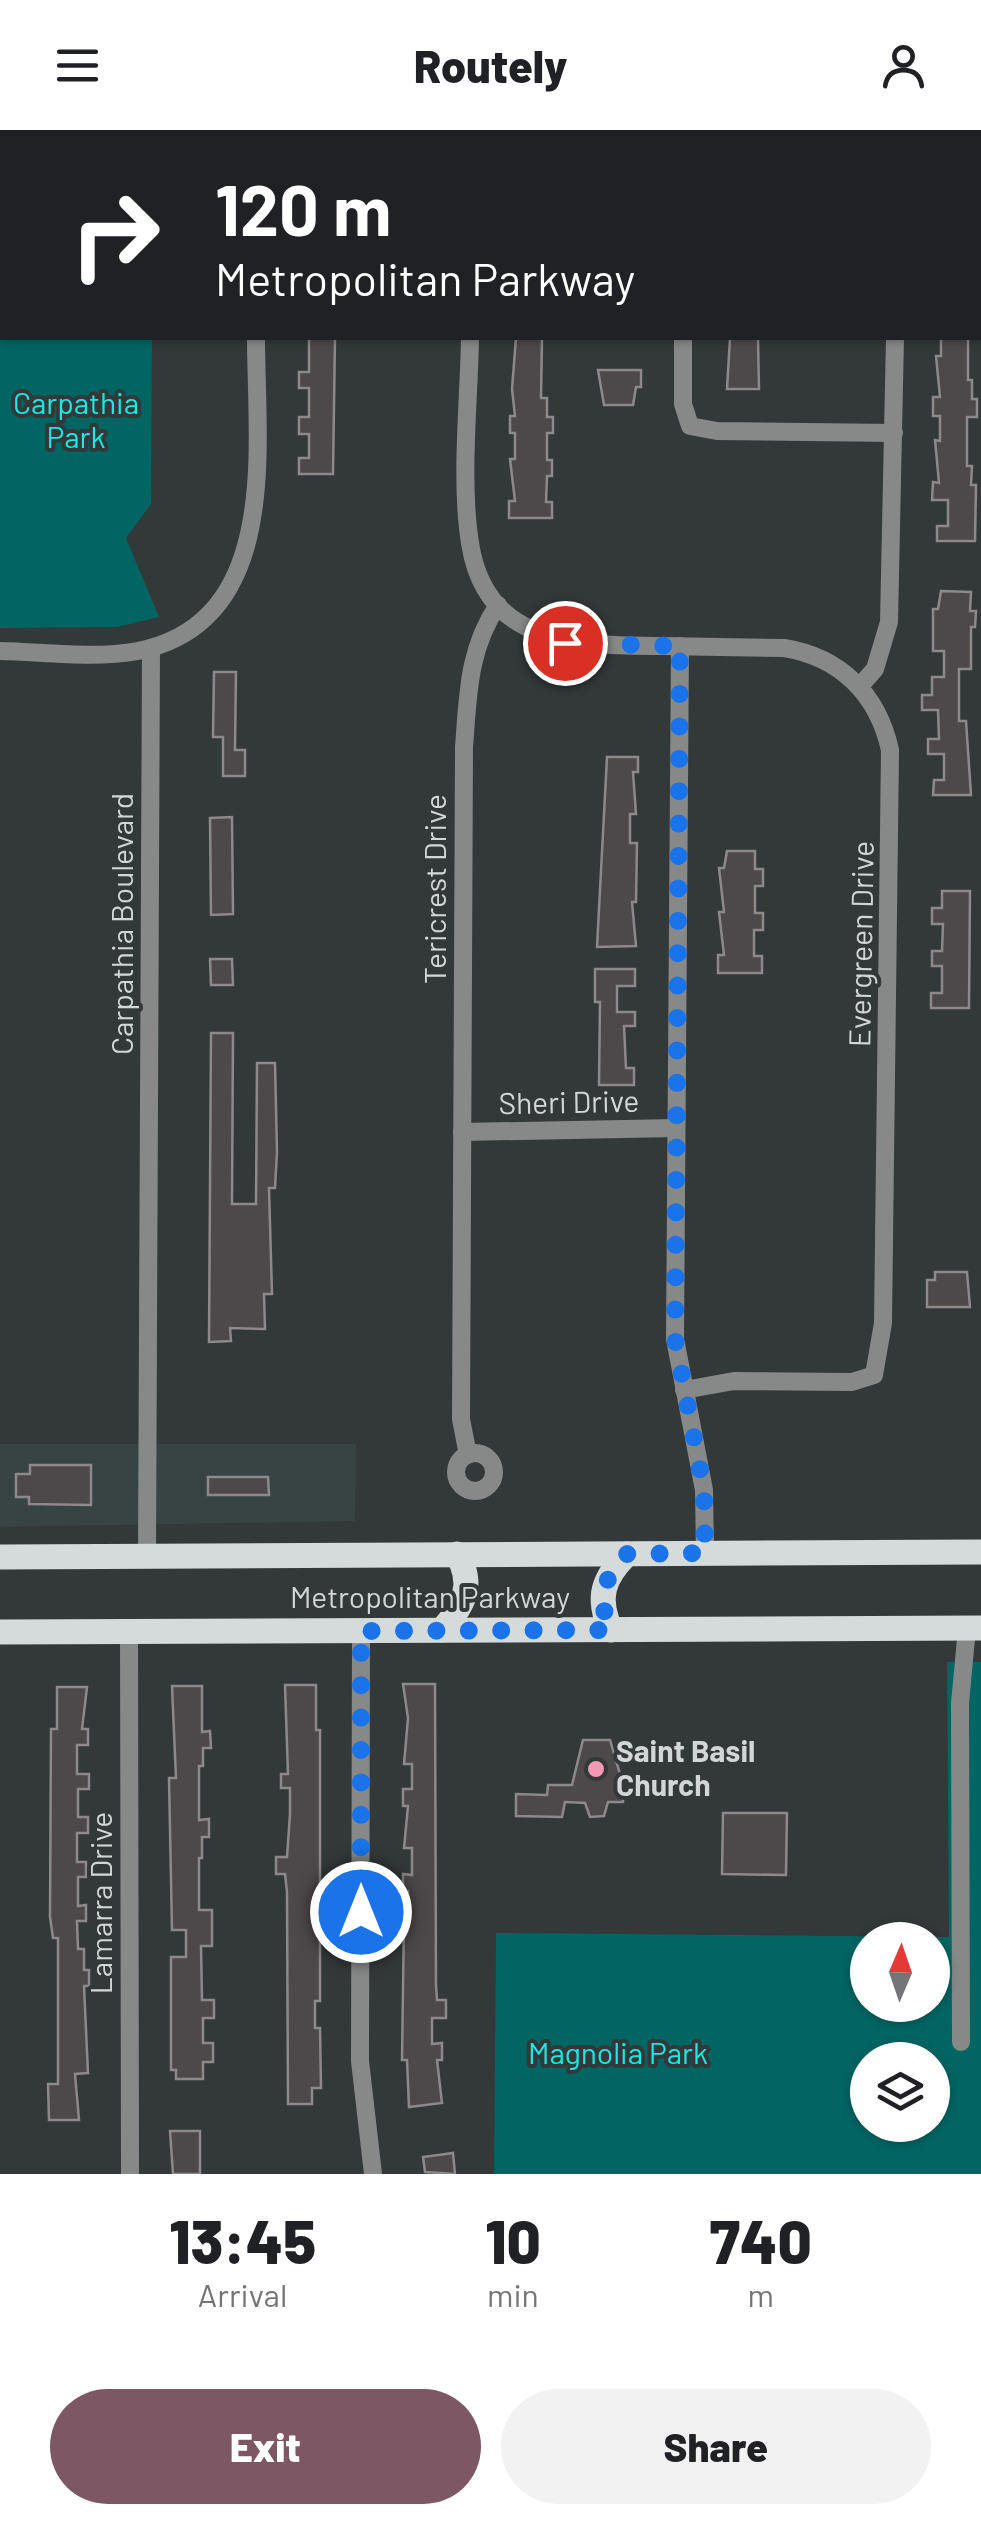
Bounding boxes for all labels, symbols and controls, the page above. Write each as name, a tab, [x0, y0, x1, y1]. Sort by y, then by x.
icon: menu	[50, 38, 105, 93]
text: Routely	[414, 38, 567, 92]
icon: person	[876, 38, 931, 93]
text: 120 m	[215, 166, 391, 250]
icon: right	[50, 170, 180, 300]
text: Metropolitan Parkway	[215, 251, 635, 305]
park label: Carpathia Park	[13, 384, 139, 454]
pin	[523, 601, 608, 686]
icon: arrive	[538, 616, 593, 671]
street label: Carpathia Boulevard	[103, 793, 139, 1055]
street label: Tericrest Drive	[416, 794, 452, 984]
street label: Evergreen Drive	[840, 841, 880, 1047]
street label: Sheri Drive	[498, 1082, 640, 1120]
street label: Metropolitan Parkway	[290, 1578, 570, 1614]
place label: Saint Basil Church	[616, 1732, 755, 1802]
marker: Saint Basil Church	[585, 1758, 607, 1780]
street label: Lamarra Drive	[82, 1812, 118, 1994]
position arrow	[309, 1860, 413, 1964]
north arrow	[850, 1922, 950, 2022]
map controls	[850, 1922, 950, 2142]
park label: Magnolia Park	[528, 2034, 708, 2070]
button: layers	[850, 2042, 950, 2142]
text: 13:45	[169, 2204, 316, 2276]
text: 10	[485, 2204, 541, 2276]
text: 740	[710, 2204, 812, 2276]
text: Arrival	[198, 2275, 287, 2313]
text: min	[487, 2275, 539, 2313]
text: m	[748, 2275, 774, 2313]
button: Exit	[50, 2389, 481, 2504]
button: Share	[501, 2389, 931, 2504]

